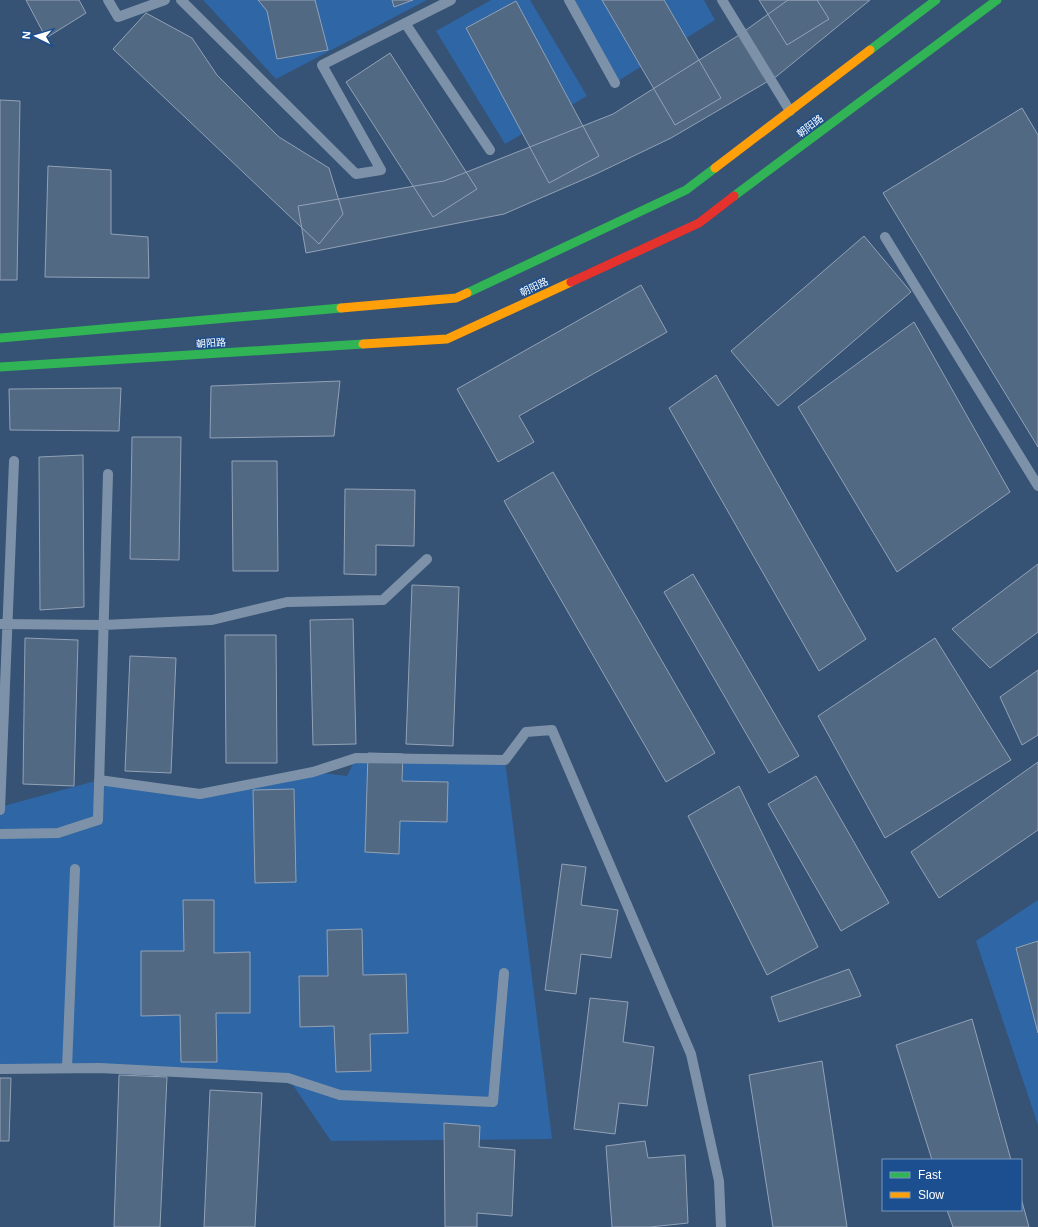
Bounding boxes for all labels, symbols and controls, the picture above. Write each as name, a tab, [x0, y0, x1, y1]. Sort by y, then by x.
north arrow	[16, 16, 56, 56]
text: N	[20, 31, 32, 40]
street label: 朝阳路	[795, 113, 825, 139]
street label: 朝阳路	[518, 276, 550, 298]
street label: 朝阳路	[196, 336, 226, 350]
legend	[882, 1159, 1022, 1211]
text: Fast	[918, 1168, 942, 1182]
text: Slow	[918, 1188, 944, 1202]

